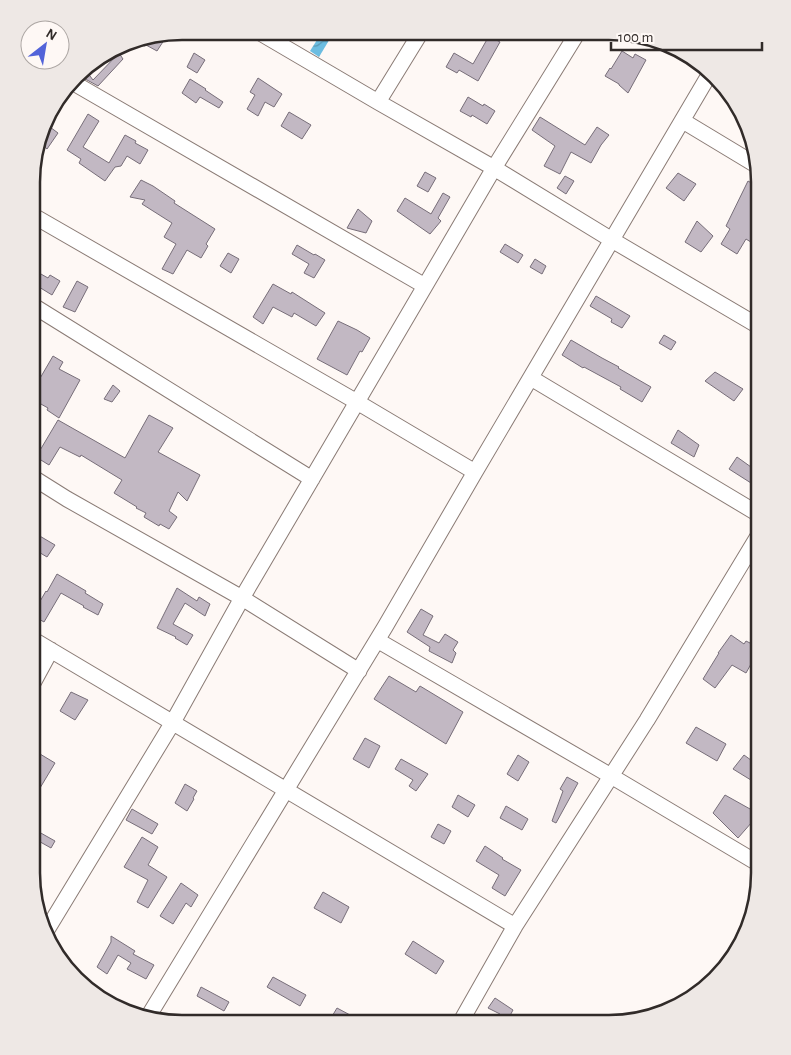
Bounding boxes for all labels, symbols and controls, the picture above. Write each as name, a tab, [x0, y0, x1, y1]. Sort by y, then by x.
north arrow	[20, 20, 70, 70]
scale bar	[611, 20, 762, 52]
text: N	[43, 26, 59, 43]
text: 100 m	[618, 30, 653, 45]

